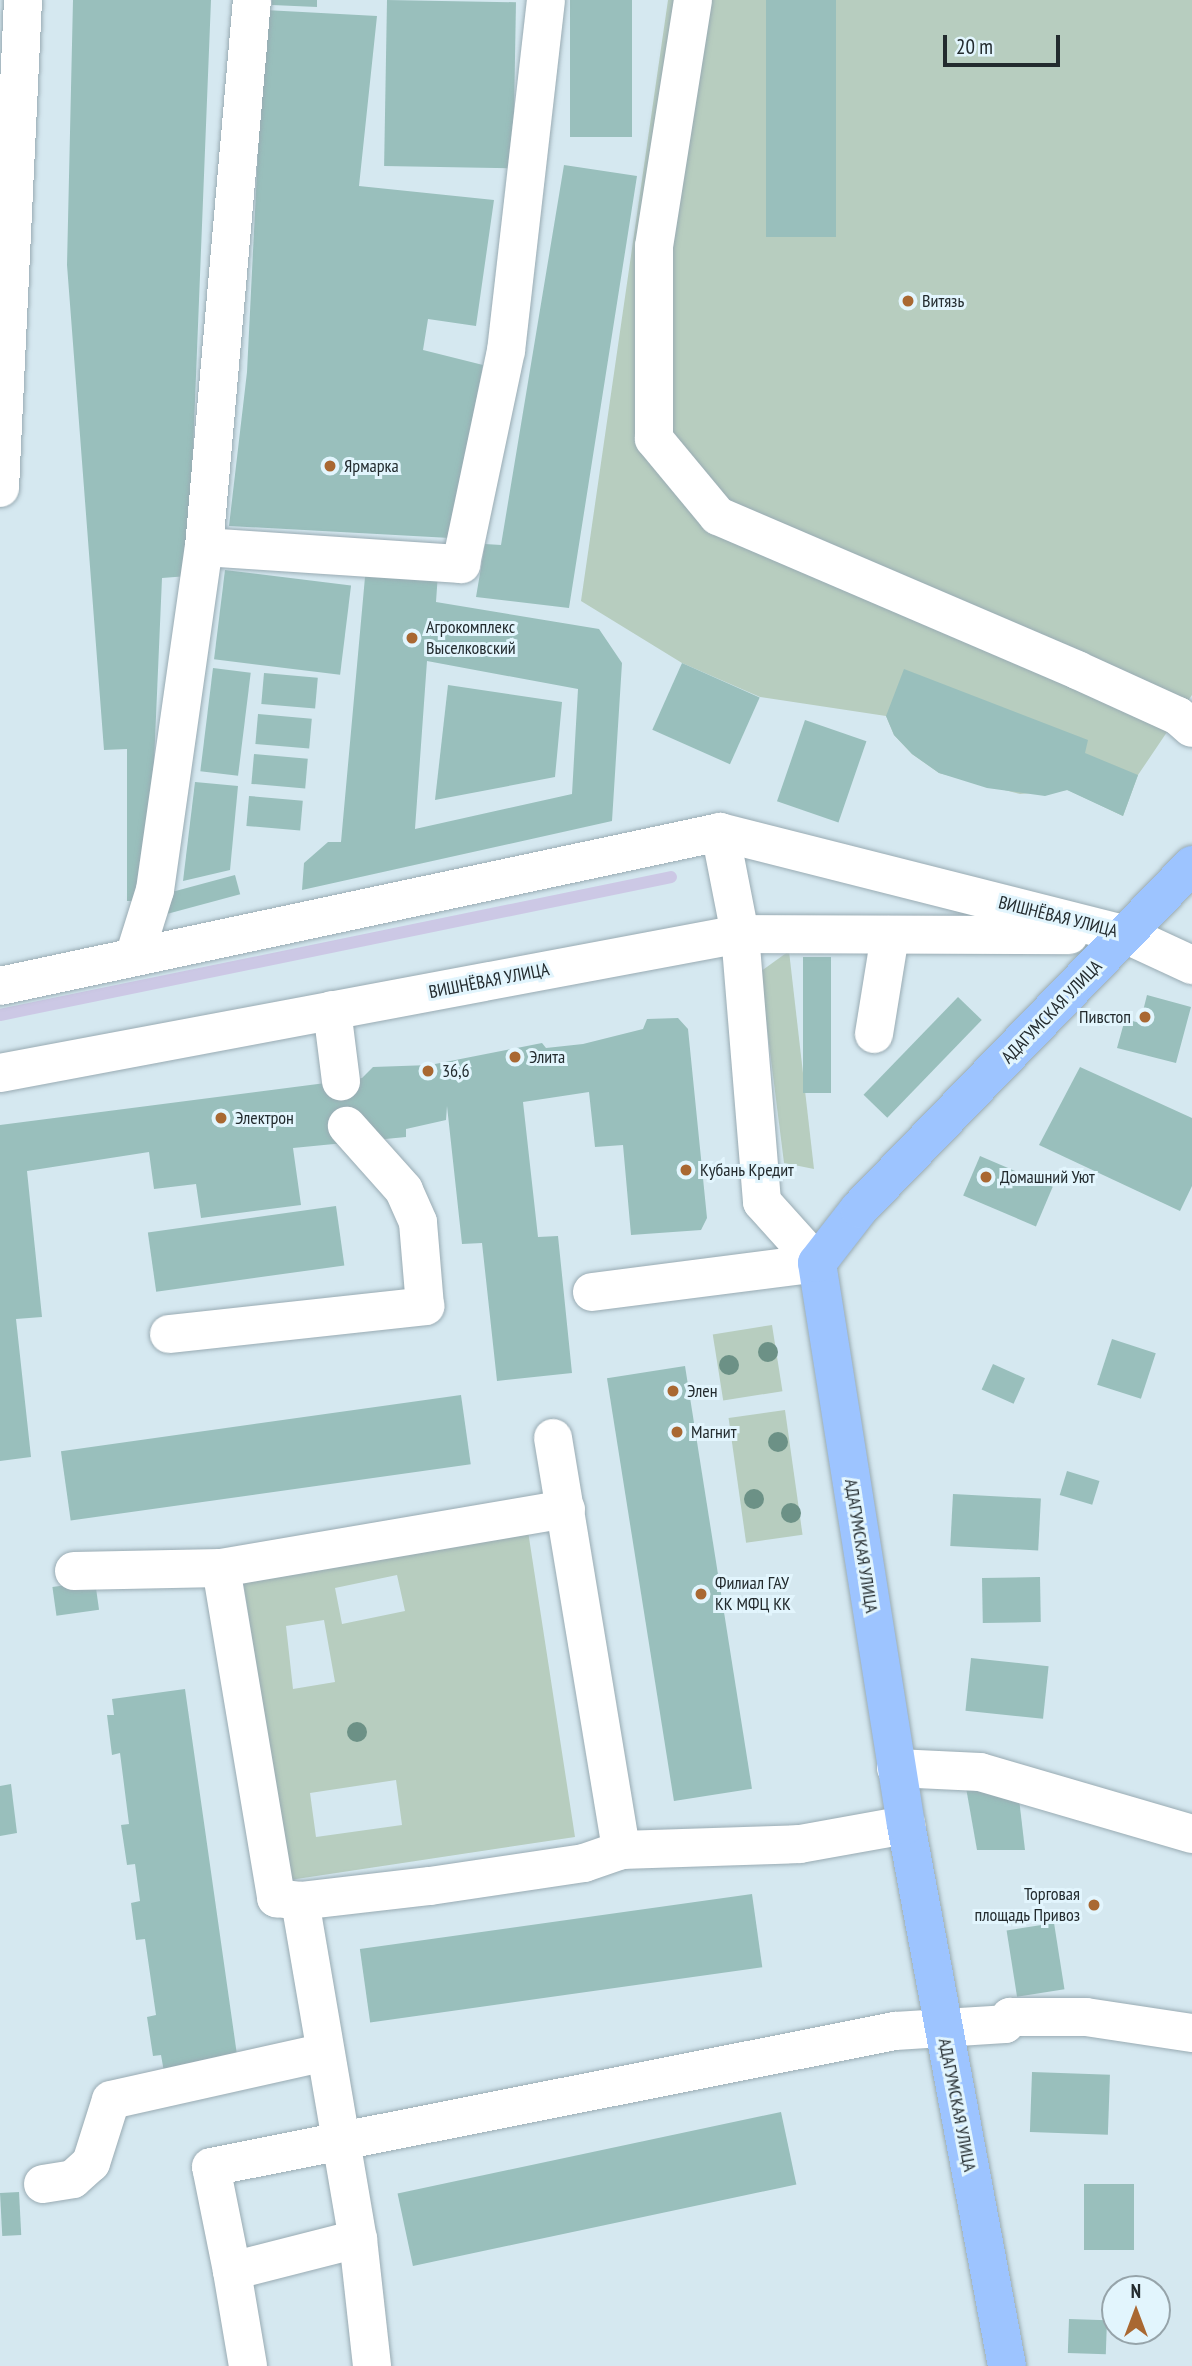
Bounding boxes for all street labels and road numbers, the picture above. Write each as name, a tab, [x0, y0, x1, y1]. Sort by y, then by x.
street label: ВИШНЁВАЯ УЛИЦА	[996, 892, 1120, 942]
street label: АДАГУМСКАЯ УЛИЦА	[997, 956, 1107, 1068]
street label: ВИШНЁВАЯ УЛИЦА	[427, 959, 551, 1003]
street label: АДАГУМСКАЯ УЛИЦА	[840, 1477, 882, 1615]
street label: АДАГУМСКАЯ УЛИЦА	[933, 2036, 981, 2174]

